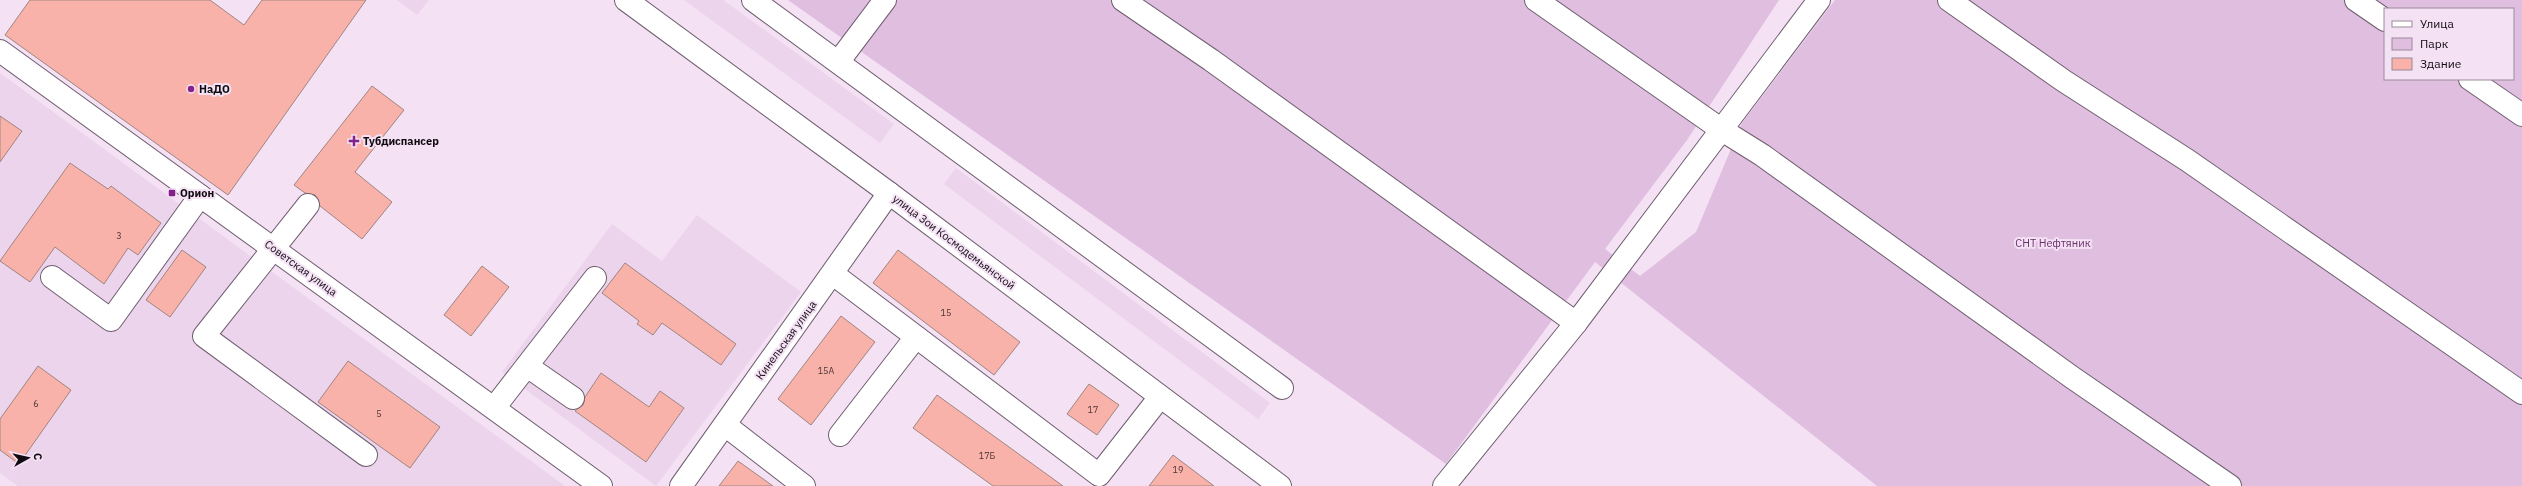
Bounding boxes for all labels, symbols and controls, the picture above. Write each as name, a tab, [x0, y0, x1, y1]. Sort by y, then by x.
legend	[2384, 8, 2514, 80]
text: Улица	[2420, 16, 2454, 31]
text: Парк	[2420, 36, 2449, 51]
text: Здание	[2420, 56, 2462, 71]
place label: НаДО	[199, 82, 230, 96]
marker: НаДО	[186, 84, 196, 94]
place label: Тубдиспансер	[363, 134, 439, 148]
marker: Тубдиспансер	[348, 135, 360, 147]
place label: Орион	[180, 186, 214, 200]
marker: Орион	[167, 188, 177, 198]
street label: улица Зои Космодемьянской	[890, 191, 1018, 293]
house number: 3	[116, 230, 122, 241]
park label: СНТ Нефтяник	[2015, 236, 2091, 250]
street label: Советская улица	[262, 237, 340, 299]
street label: Кинельская улица	[753, 298, 819, 382]
house number: 15	[941, 307, 951, 318]
house number: 15А	[818, 365, 835, 376]
house number: 6	[33, 398, 39, 409]
house number: 17	[1088, 404, 1098, 415]
house number: 5	[376, 408, 382, 419]
north arrow	[8, 438, 48, 478]
house number: 17Б	[979, 450, 996, 461]
text: С	[30, 452, 45, 461]
house number: 19	[1173, 464, 1183, 475]

